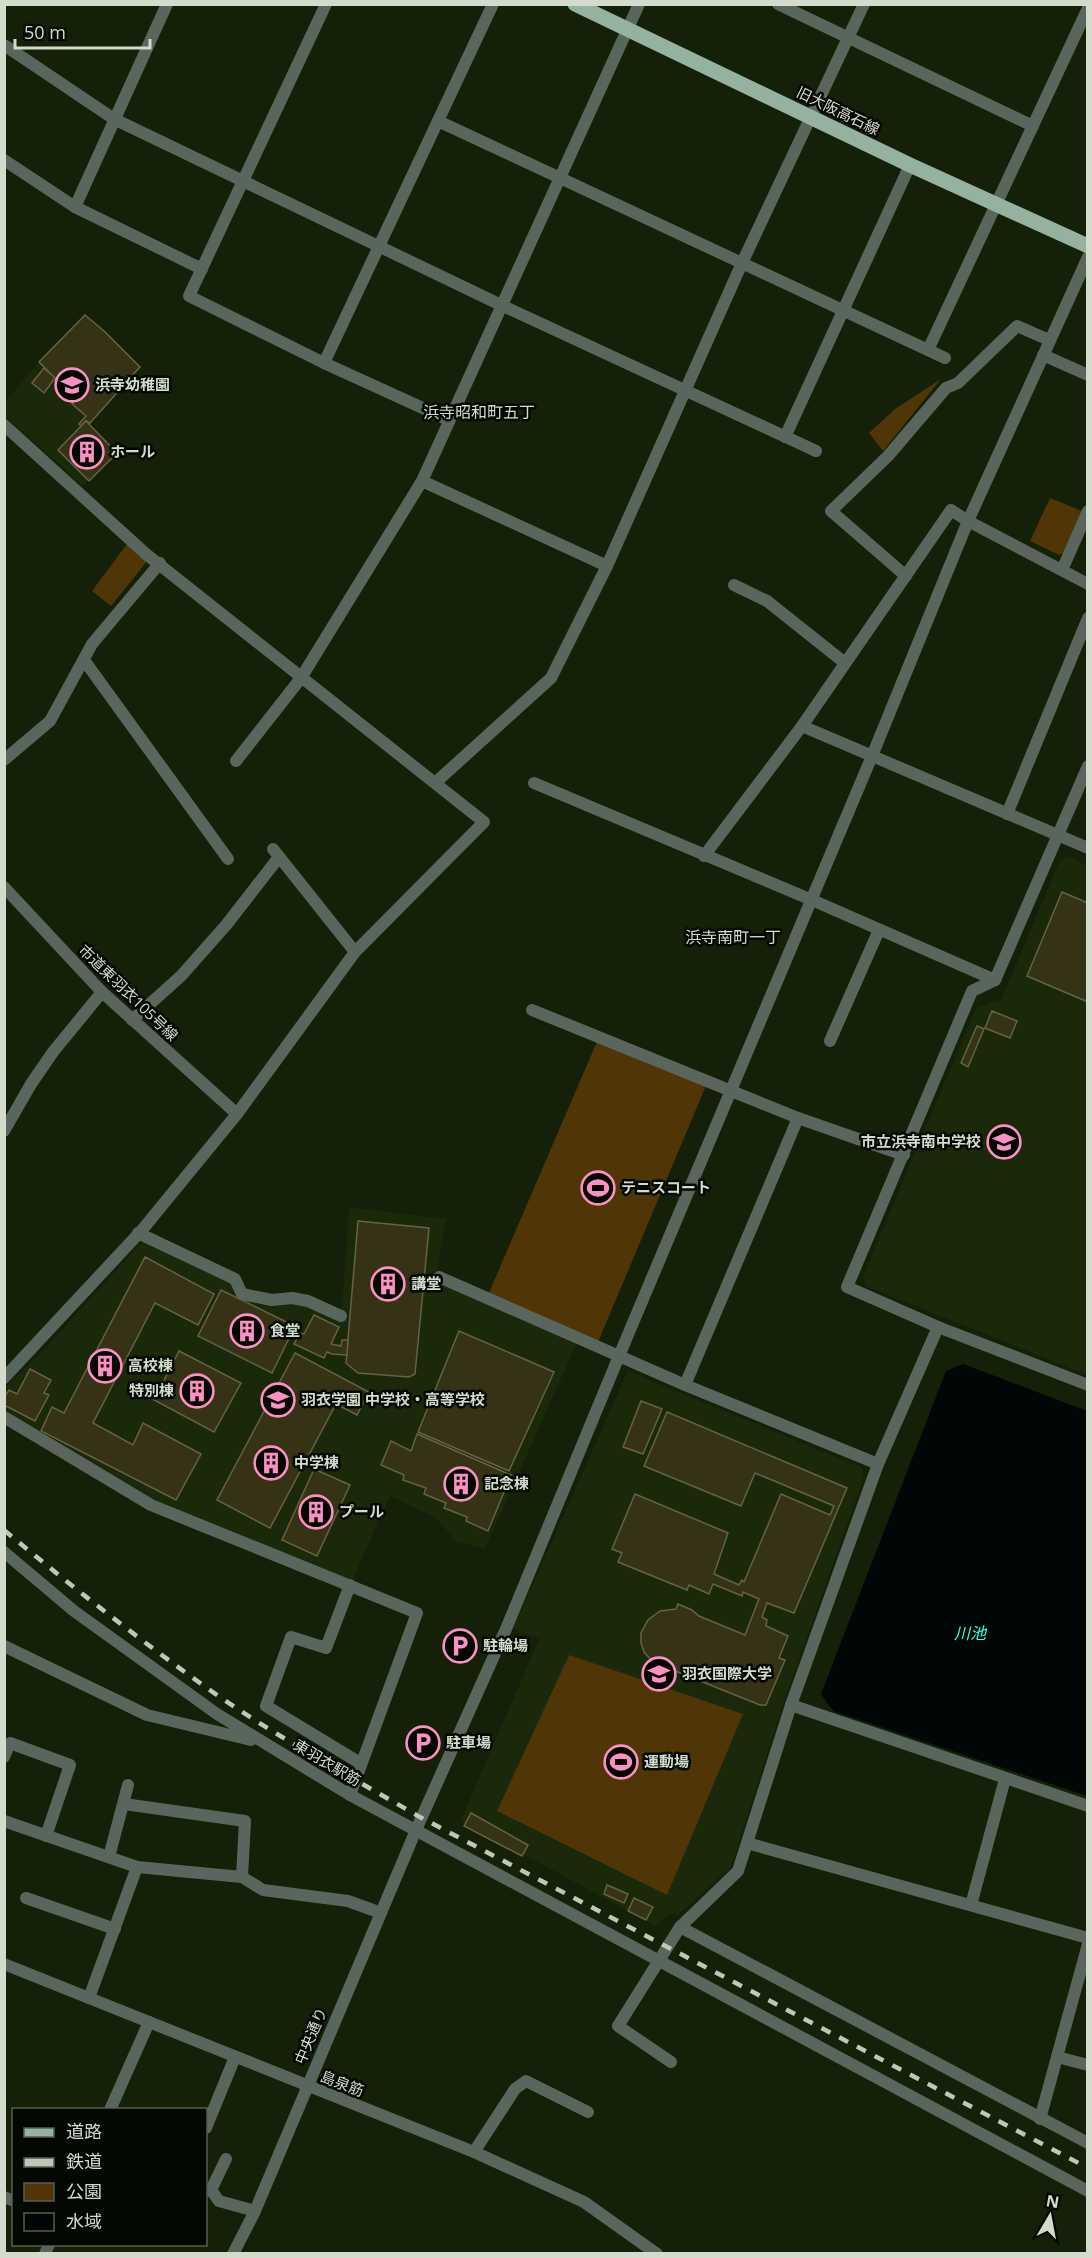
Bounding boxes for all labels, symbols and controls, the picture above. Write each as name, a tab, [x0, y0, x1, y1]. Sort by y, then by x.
scale bar	[15, 12, 150, 50]
text: 50 m	[24, 20, 66, 44]
street label: 旧大阪高石線	[794, 81, 883, 139]
school or university icon: 浜寺幼稚園	[54, 367, 90, 403]
place label: 浜寺幼稚園	[95, 374, 170, 394]
district label: 浜寺昭和町五丁	[423, 401, 535, 423]
building icon: ホール	[69, 434, 105, 470]
place label: ホール	[110, 441, 155, 461]
district label: 浜寺南町一丁	[685, 926, 781, 948]
street label: 市道東羽衣105号線	[75, 940, 183, 1045]
school or university icon: 市立浜寺南中学校	[986, 1124, 1022, 1160]
place label: 市立浜寺南中学校	[861, 1131, 981, 1151]
sports icon: テニスコート	[580, 1170, 616, 1206]
place label: テニスコート	[621, 1177, 711, 1197]
building icon: 講堂	[370, 1266, 406, 1302]
place label: 講堂	[411, 1273, 441, 1293]
building icon: 食堂	[229, 1313, 265, 1349]
place label: 食堂	[270, 1320, 300, 1340]
building icon: 高校棟	[87, 1348, 123, 1384]
place label: 高校棟	[128, 1355, 173, 1375]
building icon: 特別棟	[179, 1373, 215, 1409]
place label: 特別棟	[129, 1380, 174, 1400]
school or university icon: 羽衣学園 中学校・高等学校	[260, 1382, 296, 1418]
place label: 羽衣学園 中学校・高等学校	[301, 1389, 485, 1409]
building icon: 中学棟	[253, 1445, 289, 1481]
place label: 中学棟	[294, 1452, 339, 1472]
building icon: 記念棟	[443, 1466, 479, 1502]
place label: 記念棟	[484, 1473, 529, 1493]
building icon: プール	[298, 1494, 334, 1530]
place label: プール	[339, 1501, 384, 1521]
water label: 川池	[954, 1622, 988, 1644]
parking icon: 駐輪場	[442, 1628, 478, 1664]
place label: 駐輪場	[483, 1635, 528, 1655]
school or university icon: 羽衣国際大学	[641, 1656, 677, 1692]
place label: 羽衣国際大学	[682, 1663, 772, 1683]
parking icon: 駐車場	[405, 1725, 441, 1761]
place label: 駐車場	[446, 1732, 491, 1752]
street label: 東羽衣駅筋	[290, 1734, 365, 1790]
sports icon: 運動場	[603, 1744, 639, 1780]
place label: 運動場	[644, 1751, 689, 1771]
street label: 中央通り	[289, 2004, 331, 2067]
street label: 島泉筋	[318, 2066, 367, 2100]
legend	[12, 2108, 207, 2246]
text: 道路	[66, 2119, 102, 2143]
text: 鉄道	[66, 2149, 102, 2173]
text: 公園	[66, 2179, 102, 2203]
north arrow	[1020, 2186, 1080, 2246]
text: N	[1044, 2189, 1061, 2213]
text: 水域	[66, 2209, 102, 2233]

